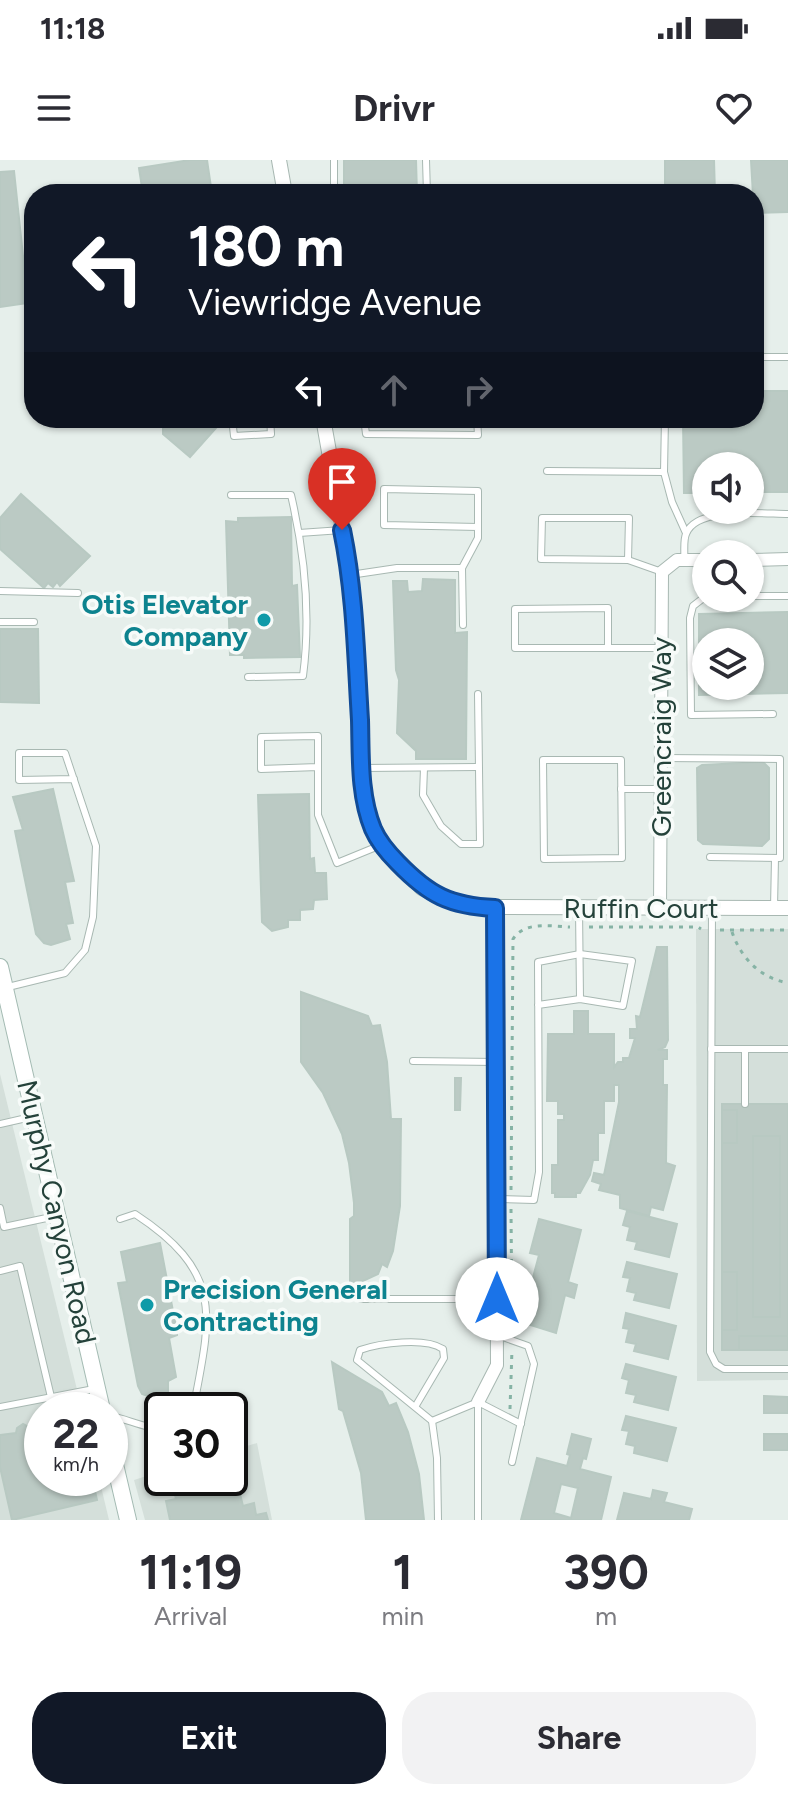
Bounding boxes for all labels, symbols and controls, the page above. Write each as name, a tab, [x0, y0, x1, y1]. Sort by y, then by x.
text: 11:18	[40, 10, 105, 47]
icon: menu	[32, 86, 76, 130]
icon: heart	[712, 86, 756, 130]
text: Drivr	[353, 87, 435, 130]
text: 180 m	[188, 213, 344, 280]
icon: left	[56, 216, 160, 320]
text: Viewridge Avenue	[188, 281, 482, 324]
icon: left	[288, 368, 332, 412]
icon: ahead	[372, 368, 416, 412]
icon: right	[456, 368, 500, 412]
pin	[308, 448, 376, 530]
map controls	[692, 452, 764, 700]
button: sound	[692, 452, 764, 524]
icon: arrive	[320, 460, 364, 504]
button: search	[692, 540, 764, 612]
place label: Otis Elevator Company	[81, 587, 249, 653]
marker: Otis Elevator Company	[255, 611, 273, 629]
button: layers	[692, 628, 764, 700]
street label: Greencraig Way	[644, 637, 678, 837]
street label: Ruffin Court	[564, 891, 718, 925]
street label: Murphy Canyon Road	[10, 1077, 104, 1347]
position arrow	[455, 1257, 539, 1341]
place label: Precision General Contracting	[163, 1272, 388, 1338]
marker: Precision General Contracting	[138, 1296, 156, 1314]
speed limit sign: 30	[144, 1392, 248, 1496]
text: 22	[53, 1410, 99, 1458]
text: km/h	[53, 1452, 99, 1476]
text: 11:19	[139, 1543, 242, 1601]
text: 1	[393, 1543, 413, 1601]
text: 390	[563, 1543, 649, 1601]
text: Arrival	[154, 1600, 227, 1632]
text: min	[381, 1600, 424, 1632]
text: m	[595, 1600, 617, 1632]
button: Exit	[32, 1692, 386, 1784]
button: Share	[402, 1692, 756, 1784]

